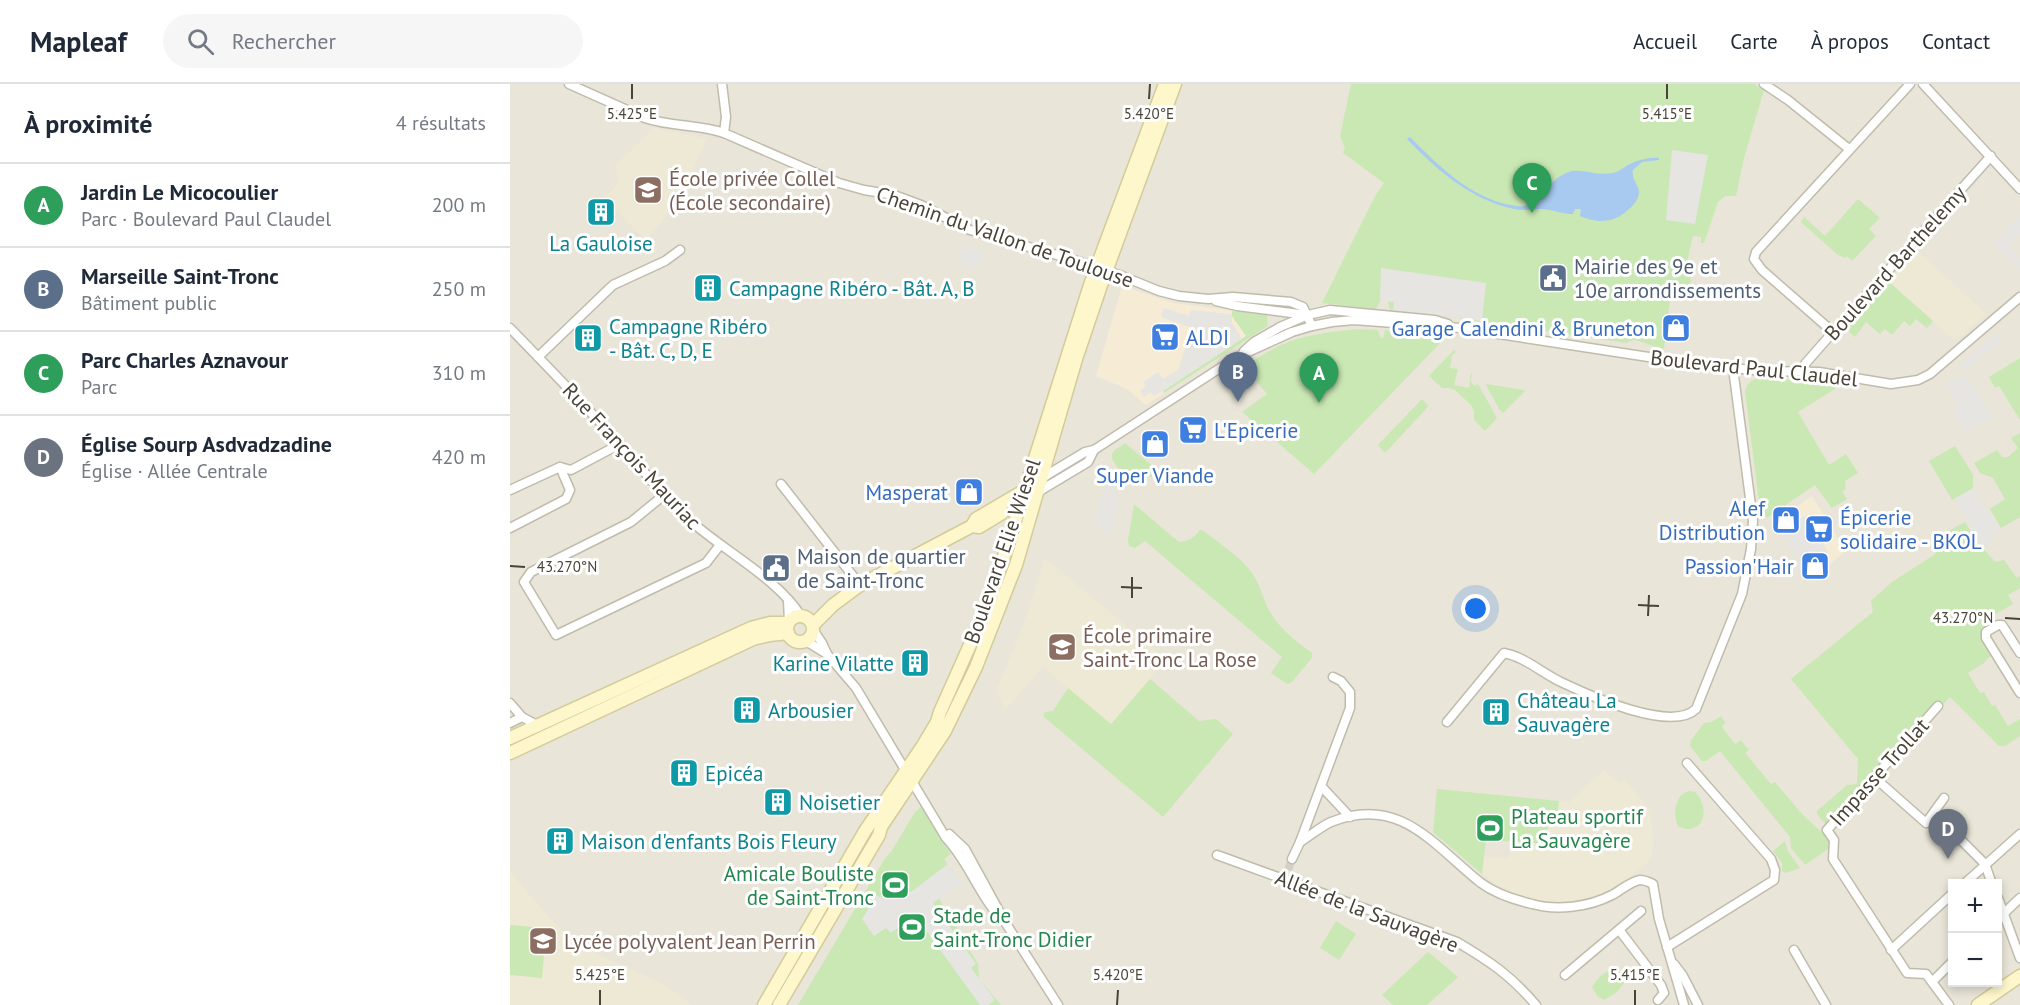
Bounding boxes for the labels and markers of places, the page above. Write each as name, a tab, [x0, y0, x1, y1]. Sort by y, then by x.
pin: C	[1512, 164, 1552, 213]
place label: École privée Collel (École secondaire)	[669, 165, 835, 216]
school or university icon: École privée Collel (École secondaire)	[632, 174, 664, 206]
building icon: La Gauloise	[585, 196, 617, 228]
place label: La Gauloise	[549, 230, 653, 257]
place label: Mairie des 9e et 10e arrondissements	[1574, 253, 1761, 304]
public building icon: Mairie des 9e et 10e arrondissements	[1537, 262, 1569, 294]
building icon: Campagne Ribéro - Bât. A, B	[692, 272, 724, 304]
place label: Campagne Ribéro - Bât. A, B	[729, 275, 975, 302]
shop icon: Garage Calendini & Bruneton	[1660, 312, 1692, 344]
place label: Campagne Ribéro - Bât. C, D, E	[609, 313, 767, 364]
place label: Garage Calendini & Bruneton	[1391, 315, 1655, 342]
supermarket icon: ALDI	[1149, 321, 1181, 353]
building icon: Campagne Ribéro - Bât. C, D, E	[572, 322, 604, 354]
place label: ALDI	[1186, 324, 1229, 351]
pin: B	[1218, 352, 1258, 402]
pin: A	[1300, 354, 1338, 403]
supermarket icon: L'Epicerie	[1177, 414, 1209, 446]
place label: L'Epicerie	[1214, 417, 1298, 444]
shop icon: Super Viande	[1139, 428, 1171, 460]
place label: Super Viande	[1096, 462, 1214, 489]
shop icon: Masperat	[953, 476, 985, 508]
place label: Masperat	[865, 479, 948, 506]
place label: Alef Distribution	[1659, 495, 1766, 546]
shop icon: Alef Distribution	[1770, 504, 1802, 536]
place label: Épicerie solidaire - BKOL	[1840, 504, 1982, 555]
supermarket icon: Épicerie solidaire - BKOL	[1803, 513, 1835, 545]
place label: Maison de quartier de Saint-Tronc	[797, 543, 966, 594]
shop icon: Passion'Hair	[1799, 550, 1831, 582]
public building icon: Maison de quartier de Saint-Tronc	[760, 552, 792, 584]
place label: Passion'Hair	[1685, 553, 1794, 580]
place label: École primaire Saint-Tronc La Rose	[1083, 622, 1257, 673]
school or university icon: École primaire Saint-Tronc La Rose	[1046, 631, 1078, 663]
building icon: Karine Vilatte	[899, 647, 931, 679]
place label: Karine Vilatte	[773, 650, 894, 677]
place label: Château La Sauvagère	[1517, 687, 1617, 738]
building icon: Arbousier	[731, 694, 763, 726]
building icon: Château La Sauvagère	[1480, 696, 1512, 728]
place label: Arbousier	[768, 697, 854, 724]
building icon: Epicéa	[668, 757, 700, 789]
place label: Epicéa	[705, 760, 763, 787]
building icon: Noisetier	[762, 786, 794, 818]
place label: Noisetier	[799, 789, 880, 816]
place label: Plateau sportif La Sauvagère	[1511, 803, 1644, 854]
pin: D	[1928, 810, 1968, 859]
sports icon: Plateau sportif La Sauvagère	[1474, 812, 1506, 844]
building icon: Maison d'enfants Bois Fleury	[544, 825, 576, 857]
place label: Maison d'enfants Bois Fleury	[581, 828, 837, 855]
place label: Amicale Bouliste de Saint-Tronc	[724, 860, 874, 911]
sports icon: Amicale Bouliste de Saint-Tronc	[879, 869, 911, 901]
place label: Stade de Saint-Tronc Didier	[933, 902, 1092, 953]
sports icon: Stade de Saint-Tronc Didier	[896, 911, 928, 943]
school or university icon: Lycée polyvalent Jean Perrin	[527, 925, 559, 957]
place label: Lycée polyvalent Jean Perrin	[564, 928, 816, 955]

